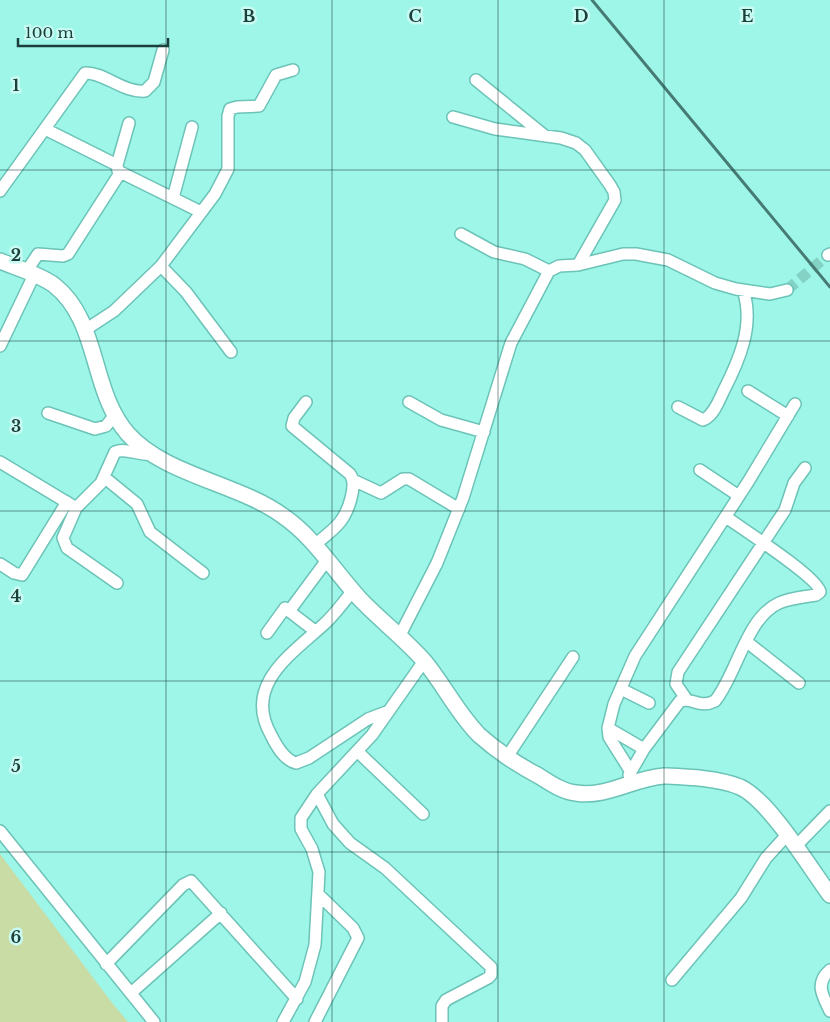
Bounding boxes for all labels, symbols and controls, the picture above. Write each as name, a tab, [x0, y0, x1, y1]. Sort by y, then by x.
text: B	[243, 6, 256, 26]
text: C	[408, 6, 422, 26]
text: D	[574, 6, 588, 26]
text: E	[741, 6, 753, 26]
scale bar	[18, 15, 168, 47]
text: 100 m	[25, 23, 74, 42]
text: 1	[13, 75, 20, 95]
text: 2	[11, 245, 21, 265]
text: 3	[11, 416, 21, 436]
text: 4	[11, 586, 21, 606]
text: 5	[11, 756, 21, 776]
text: 6	[11, 927, 22, 947]

